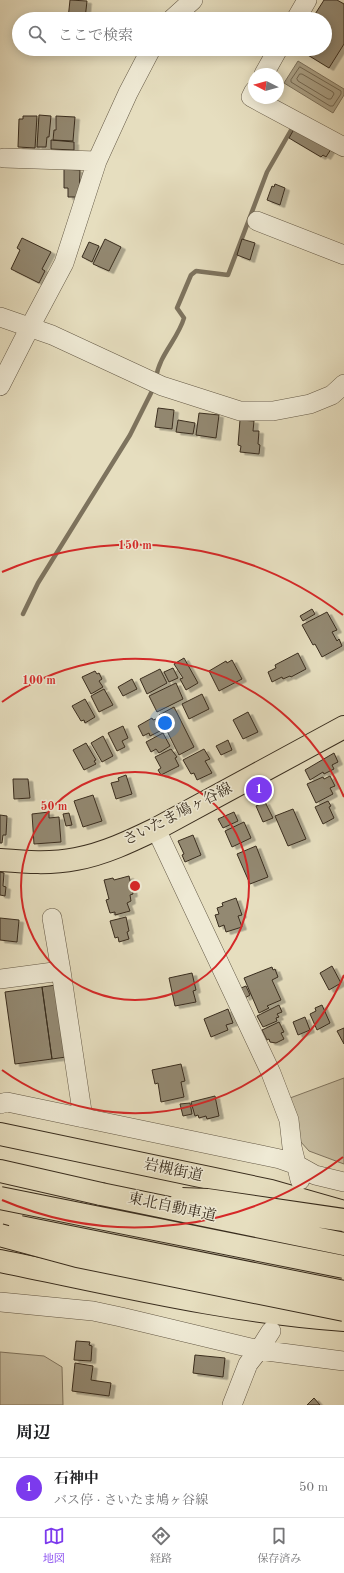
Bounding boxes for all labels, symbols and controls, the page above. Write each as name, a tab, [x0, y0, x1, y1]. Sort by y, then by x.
search box	[12, 12, 332, 56]
icon: search	[26, 23, 48, 45]
text: ここで検索	[58, 29, 133, 44]
north arrow	[248, 68, 284, 104]
text: 150 m	[118, 539, 152, 552]
text: 100 m	[22, 675, 56, 687]
your location	[155, 713, 175, 733]
pin: 1	[246, 775, 272, 805]
street label: さいたま鳩ヶ谷線	[120, 779, 235, 849]
text: 50 m	[41, 800, 68, 813]
centre of rings	[128, 879, 142, 893]
street label: 岩槻街道	[142, 1155, 204, 1185]
street label: 東北自動車道	[126, 1189, 218, 1225]
text: 周辺	[16, 1425, 50, 1442]
text: 石神中	[54, 1472, 99, 1487]
text: 1	[25, 1481, 33, 1494]
text: 50 m	[299, 1481, 328, 1494]
text: バス停 · さいたま鳩ヶ谷線	[54, 1494, 208, 1507]
tab: 地図	[43, 1525, 65, 1567]
tab: 経路	[150, 1525, 172, 1567]
tab: 保存済み	[257, 1525, 301, 1567]

